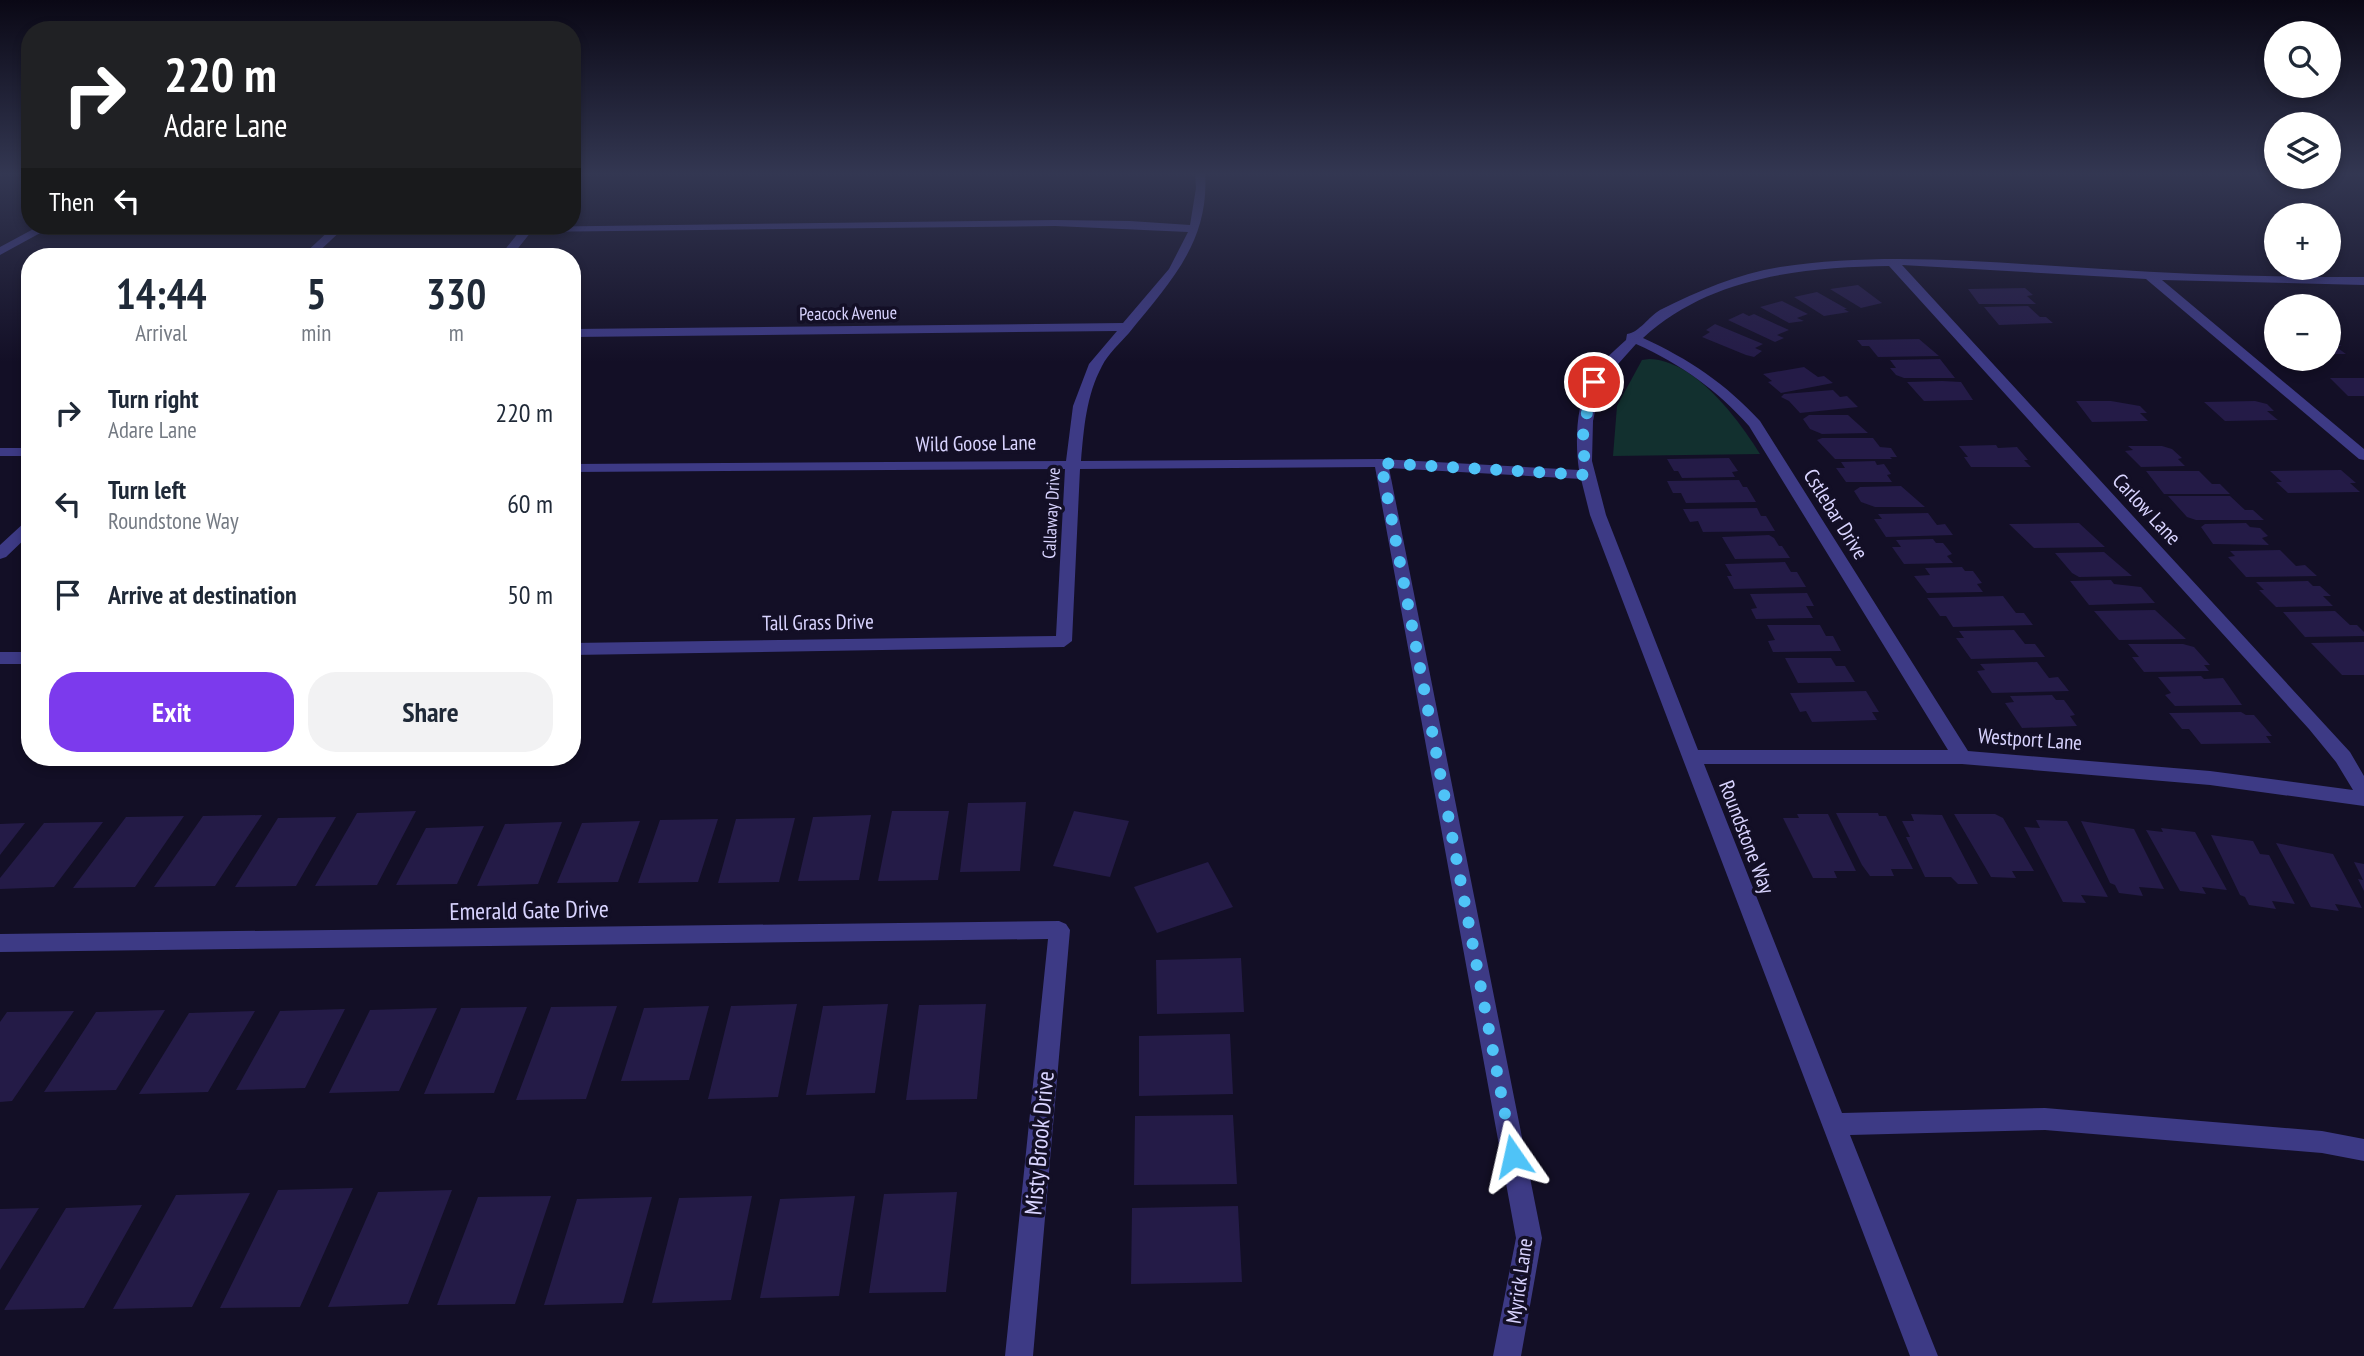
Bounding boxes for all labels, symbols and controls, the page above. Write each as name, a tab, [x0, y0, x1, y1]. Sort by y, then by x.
map controls	[2264, 21, 2341, 371]
button: search	[2264, 21, 2341, 98]
text: 220 m	[164, 42, 277, 106]
icon: right	[49, 49, 140, 140]
text: Adare Lane	[164, 104, 287, 146]
button: layers	[2264, 112, 2341, 189]
icon: left	[108, 182, 146, 220]
text: Then	[49, 185, 94, 218]
button: +	[2264, 203, 2341, 280]
text: 14:44	[116, 266, 207, 321]
text: 5	[306, 266, 326, 321]
text: 330	[426, 266, 486, 321]
button: −	[2264, 294, 2341, 371]
street label: Peacock Avenue	[799, 301, 897, 325]
text: Arrival	[135, 318, 187, 347]
text: min	[301, 318, 331, 347]
text: m	[449, 318, 464, 347]
pin	[1564, 352, 1624, 412]
icon: arrive	[1575, 363, 1613, 401]
text: Turn right	[108, 382, 199, 415]
icon: right	[49, 394, 87, 432]
text: 220 m	[495, 396, 553, 429]
text: Adare Lane	[108, 415, 197, 444]
street label: Wild Goose Lane	[916, 428, 1036, 458]
street label: Cstlebar Drive	[1798, 464, 1874, 564]
street label: Callaway Drive	[1037, 467, 1065, 559]
street label: Carlow Lane	[2107, 467, 2187, 551]
text: Turn left	[108, 473, 186, 506]
icon: left	[49, 485, 87, 523]
text: 60 m	[507, 487, 553, 520]
text: Roundstone Way	[108, 506, 239, 535]
icon: arrive	[49, 576, 87, 614]
text: Arrive at destination	[108, 578, 297, 611]
text: 50 m	[507, 578, 553, 611]
street label: Tall Grass Drive	[762, 608, 874, 636]
button: Exit	[49, 672, 294, 752]
button: Share	[308, 672, 553, 752]
street label: Westport Lane	[1977, 722, 2083, 756]
street label: Roundstone Way	[1713, 776, 1781, 898]
street label: Emerald Gate Drive	[449, 893, 609, 927]
street label: Misty Brook Drive	[1017, 1070, 1061, 1216]
position arrow	[1476, 1119, 1550, 1193]
street label: Myrick Lane	[1500, 1237, 1538, 1325]

